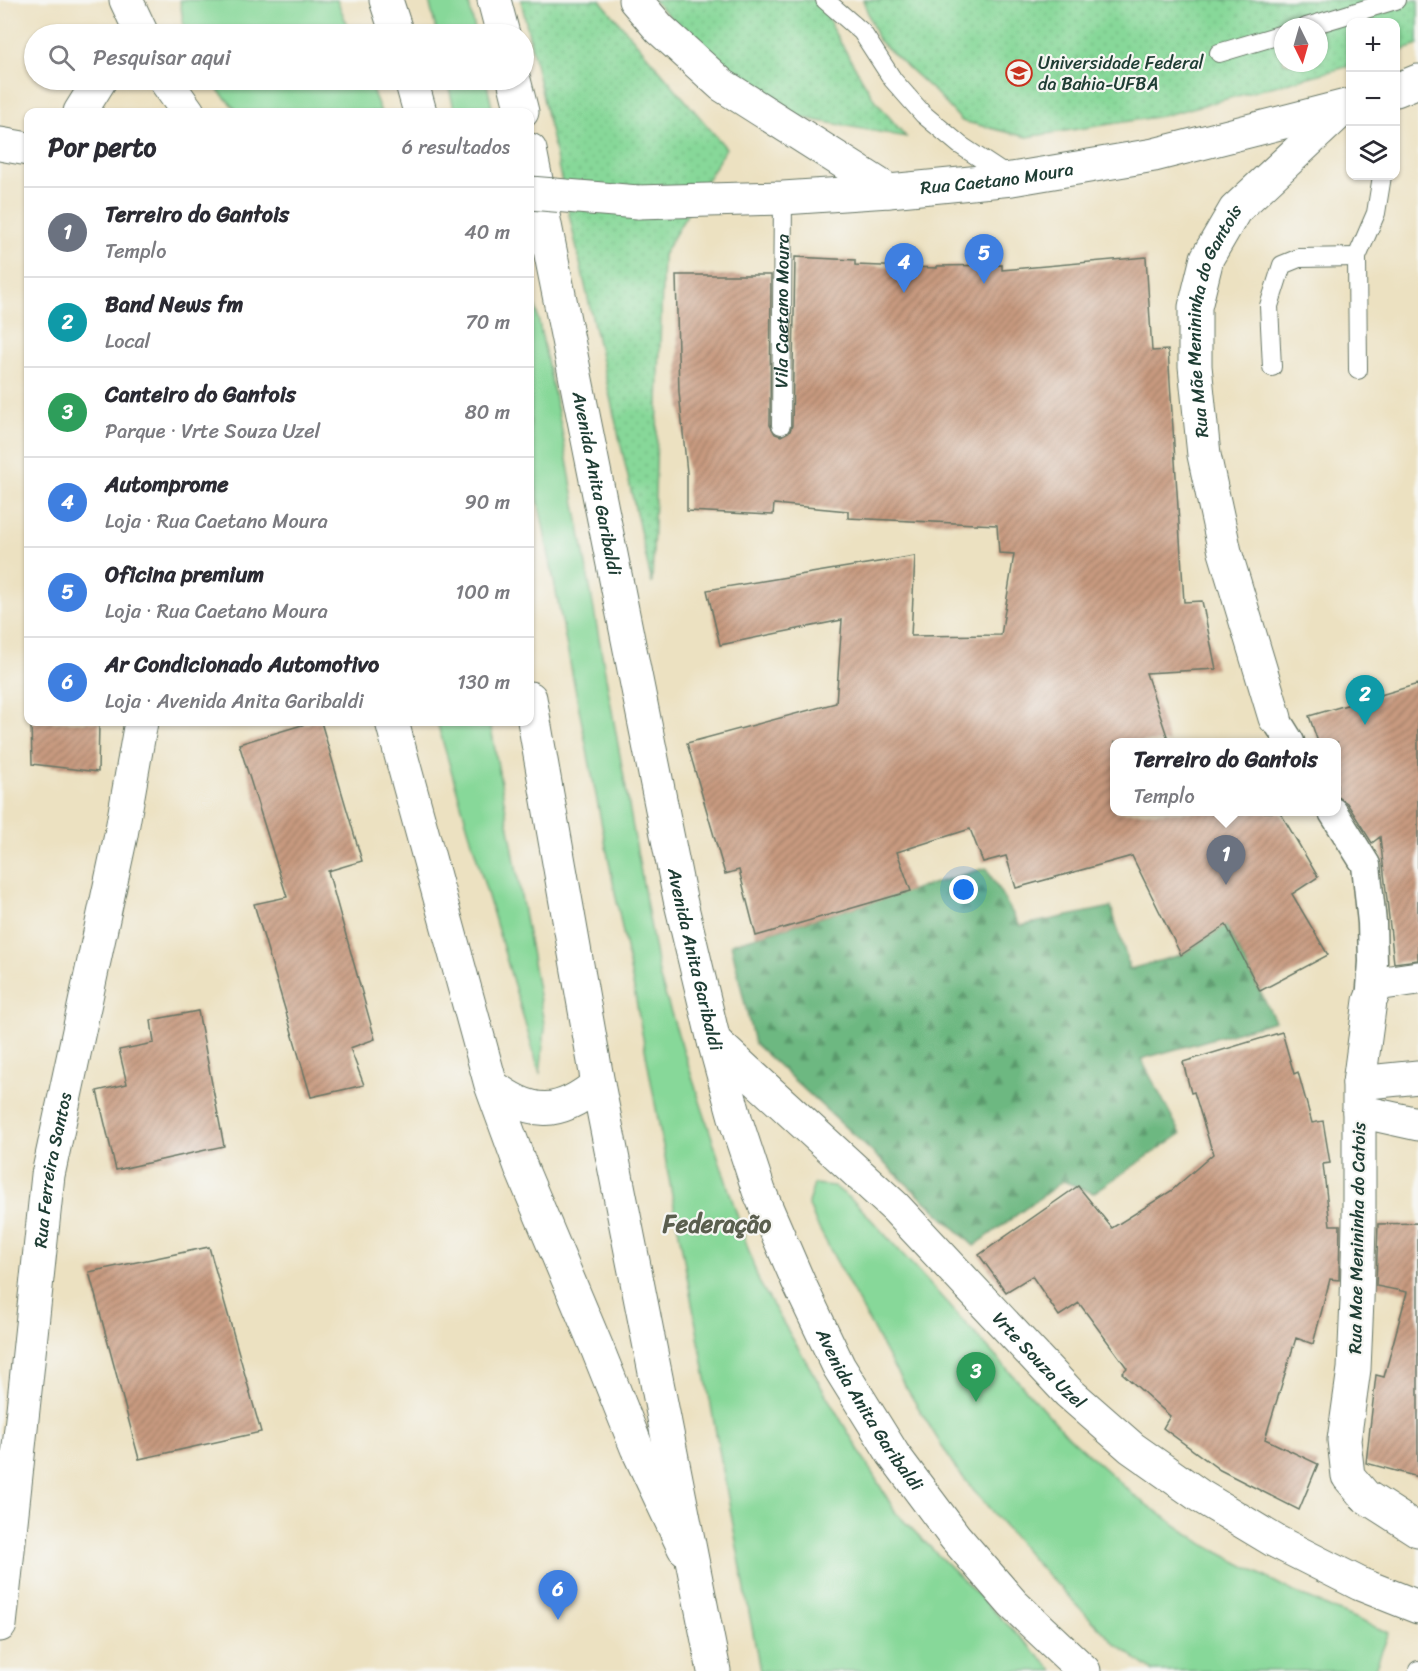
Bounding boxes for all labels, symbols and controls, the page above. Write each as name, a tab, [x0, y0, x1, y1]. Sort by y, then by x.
north arrow	[1274, 18, 1328, 72]
map controls	[1346, 18, 1400, 180]
button: +	[1346, 18, 1400, 72]
search box	[24, 24, 534, 90]
text: Pesquisar aqui	[93, 38, 231, 77]
icon: search	[45, 41, 78, 74]
place label: Universidade Federal da Bahia-UFBA	[1038, 47, 1204, 100]
school or university icon: Universidade Federal da Bahia-UFBA	[1004, 58, 1034, 88]
button: −	[1346, 72, 1400, 126]
text: Por perto	[48, 124, 156, 170]
button: layers	[1346, 126, 1400, 180]
text: 6 resultados	[402, 130, 510, 165]
street label: Rua Caetano Moura	[919, 153, 1076, 204]
street label: Rua Mãe Menininha do Gantois	[1179, 194, 1250, 439]
text: Terreiro do Gantois	[105, 195, 289, 234]
text: 1	[63, 215, 72, 250]
text: 40 m	[464, 215, 510, 250]
text: Templo	[105, 234, 166, 269]
street label: Vila Caetano Moura	[765, 234, 799, 388]
pin: 5	[964, 234, 1004, 284]
pin: 4	[884, 244, 924, 293]
text: Band News fm	[105, 285, 243, 324]
text: 2	[62, 305, 73, 340]
text: 70 m	[465, 305, 510, 340]
text: Local	[105, 324, 150, 359]
text: Canteiro do Gantois	[105, 375, 296, 414]
street label: Avenida Anita Garibaldi	[563, 388, 631, 579]
text: 3	[62, 395, 73, 430]
text: 80 m	[465, 395, 510, 430]
text: Parque · Vrte Souza Uzel	[105, 414, 320, 449]
text: Automprome	[105, 465, 229, 504]
text: 4	[61, 485, 74, 520]
text: 90 m	[465, 485, 510, 520]
text: Loja · Rua Caetano Moura	[105, 504, 328, 539]
text: Oficina premium	[105, 555, 264, 594]
text: 5	[61, 575, 74, 610]
text: 100 m	[456, 575, 510, 610]
text: Loja · Rua Caetano Moura	[105, 594, 328, 629]
text: Ar Condicionado Automotivo	[105, 645, 379, 684]
text: 6	[62, 665, 73, 700]
text: 130 m	[457, 665, 510, 700]
pin: 2	[1346, 676, 1384, 725]
text: Loja · Avenida Anita Garibaldi	[105, 684, 364, 719]
popup	[1110, 738, 1341, 816]
text: Terreiro do Gantois	[1133, 740, 1318, 779]
text: Templo	[1133, 779, 1195, 814]
pin: 1	[1206, 836, 1246, 885]
street label: Avenida Anita Garibaldi	[658, 864, 732, 1055]
your location	[949, 875, 978, 904]
street label: Rua Ferreira Santos	[24, 1089, 81, 1250]
street label: Rua Mae Menininha do Catois	[1339, 1121, 1375, 1354]
district label: Federação	[662, 1203, 772, 1245]
street label: Vrte Souza Uzel	[984, 1304, 1094, 1418]
street label: Avenida Anita Garibaldi	[806, 1322, 932, 1499]
pin: 3	[956, 1352, 996, 1402]
pin: 6	[538, 1570, 578, 1620]

